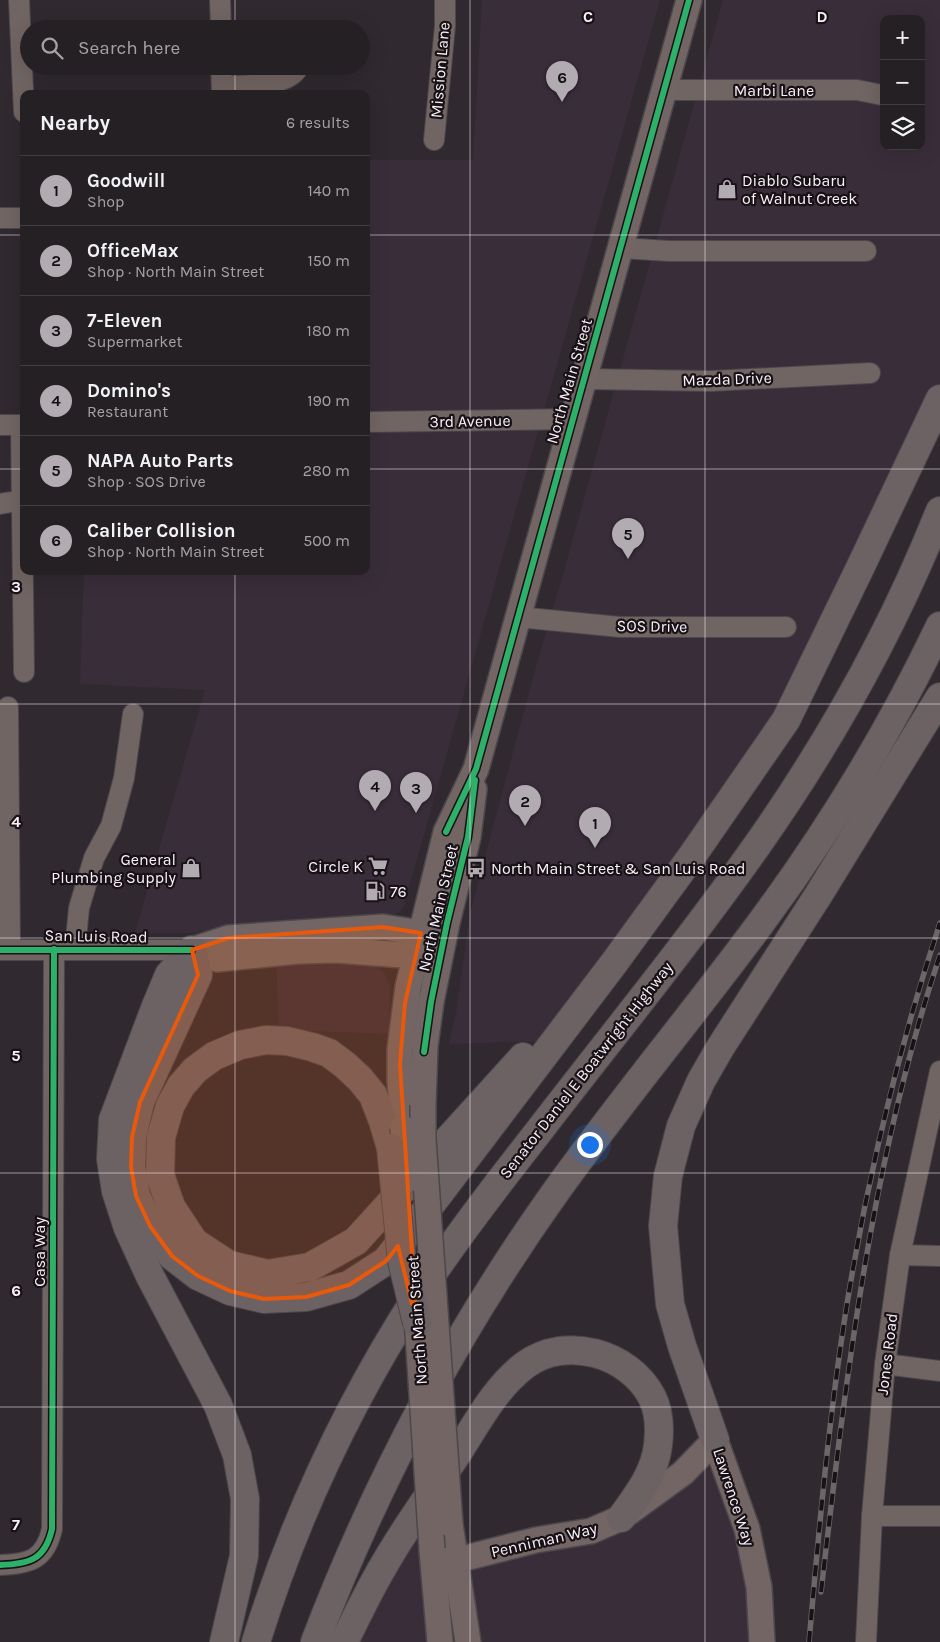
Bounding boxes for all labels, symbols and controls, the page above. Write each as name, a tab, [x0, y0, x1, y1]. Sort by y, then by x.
text: C	[583, 7, 593, 26]
text: D	[817, 7, 828, 26]
map controls	[880, 15, 925, 150]
button: +	[880, 15, 925, 60]
search box	[20, 20, 370, 75]
street label: Mission Lane	[426, 21, 454, 119]
icon: search	[38, 34, 66, 62]
text: Search here	[78, 37, 180, 59]
button: −	[880, 60, 925, 105]
pin: 6	[546, 61, 578, 102]
street label: Marbi Lane	[734, 81, 814, 100]
button: layers	[880, 105, 925, 150]
text: Nearby	[40, 111, 110, 135]
text: 6 results	[286, 113, 350, 132]
text: Goodwill	[87, 170, 165, 192]
place label: Diablo Subaru of Walnut Creek	[742, 171, 857, 208]
shop icon: Diablo Subaru of Walnut Creek	[716, 178, 738, 200]
text: 1	[53, 181, 59, 200]
text: 140 m	[308, 181, 350, 200]
text: Shop	[87, 192, 124, 211]
text: OfficeMax	[87, 240, 179, 262]
text: 2	[51, 251, 61, 270]
text: 150 m	[307, 251, 350, 270]
text: Shop · North Main Street	[87, 262, 264, 281]
text: 7-Eleven	[87, 310, 162, 332]
street label: North Main Street	[542, 316, 596, 446]
text: 3	[51, 321, 61, 340]
text: 180 m	[307, 321, 350, 340]
text: Supermarket	[87, 332, 183, 351]
street label: Mazda Drive	[682, 368, 772, 390]
text: Domino's	[87, 380, 171, 402]
text: 4	[51, 391, 61, 410]
text: 190 m	[307, 391, 350, 410]
text: Restaurant	[87, 402, 168, 421]
street label: 3rd Avenue	[429, 411, 511, 431]
text: NAPA Auto Parts	[87, 450, 233, 472]
text: 5	[51, 461, 61, 480]
text: 280 m	[303, 461, 350, 480]
text: Shop · SOS Drive	[87, 472, 206, 491]
pin: 5	[612, 518, 644, 559]
text: Caliber Collision	[87, 520, 236, 542]
text: 6	[51, 531, 61, 550]
text: 500 m	[303, 531, 350, 550]
text: Shop · North Main Street	[87, 542, 264, 561]
text: 3	[11, 577, 21, 596]
street label: SOS Drive	[616, 616, 688, 636]
pin: 4	[359, 770, 391, 811]
pin: 3	[400, 772, 432, 813]
pin: 2	[509, 785, 541, 826]
pin: 1	[579, 807, 611, 848]
text: 4	[11, 812, 21, 831]
street label: North Main Street	[414, 843, 462, 973]
place label: General Plumbing Supply	[51, 850, 177, 887]
supermarket icon: Circle K	[367, 855, 389, 877]
shop icon: General Plumbing Supply	[180, 857, 202, 879]
place label: Circle K	[308, 857, 363, 876]
bus stop icon: North Main Street & San Luis Road	[465, 857, 487, 879]
place label: North Main Street & San Luis Road	[491, 859, 746, 878]
fuel station icon: 76	[364, 880, 386, 902]
place label: 76	[390, 882, 407, 901]
street label: San Luis Road	[44, 926, 148, 946]
street label: Senator Daniel E Boatwright Highway	[495, 957, 677, 1182]
text: 5	[11, 1046, 21, 1065]
your location	[577, 1132, 603, 1158]
street label: Casa Way	[30, 1217, 49, 1287]
street label: North Main Street	[403, 1255, 431, 1385]
text: 6	[11, 1281, 21, 1300]
street label: Jones Road	[873, 1312, 901, 1396]
street label: Lawrence Way	[709, 1446, 759, 1549]
text: 7	[12, 1515, 20, 1534]
street label: Penniman Way	[489, 1518, 599, 1561]

